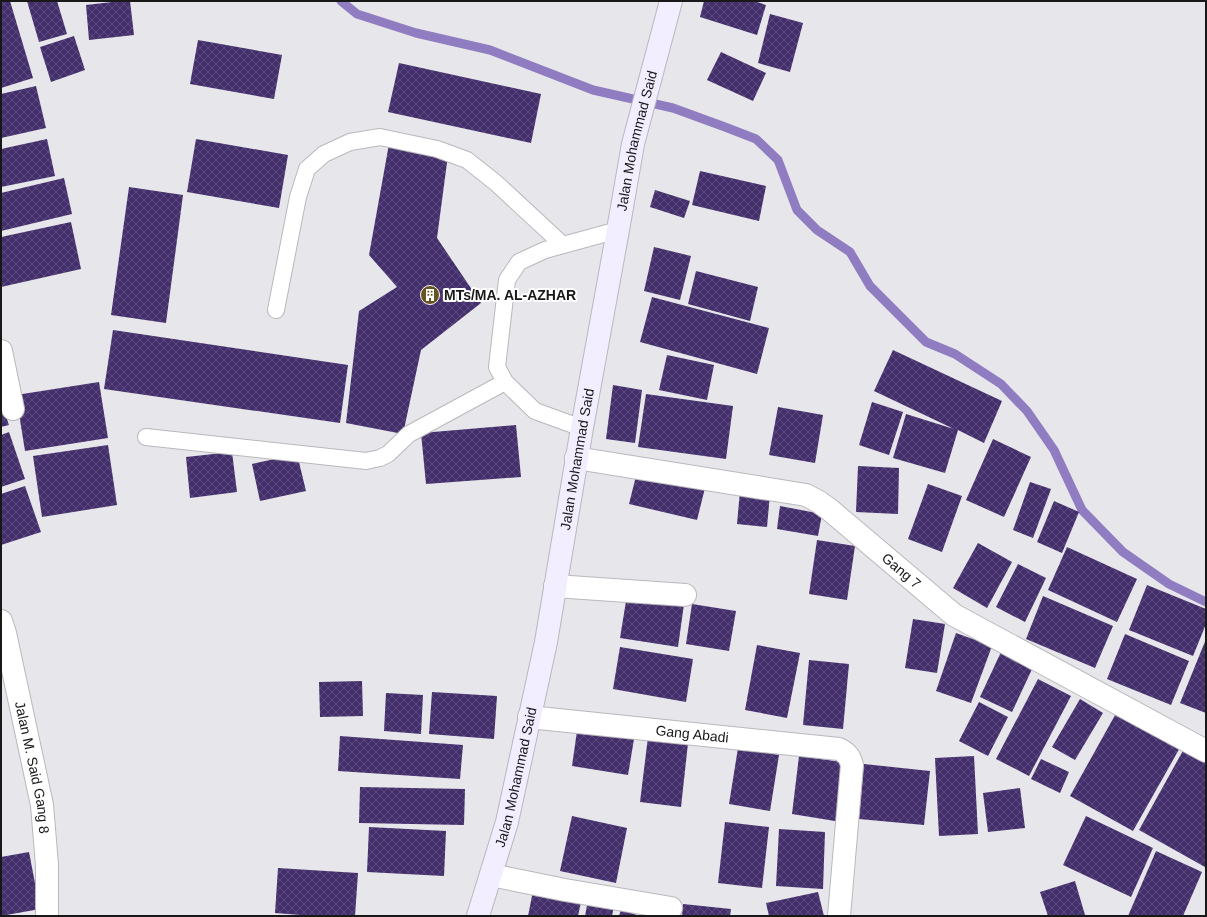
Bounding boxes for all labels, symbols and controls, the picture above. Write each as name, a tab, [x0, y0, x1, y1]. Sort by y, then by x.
street label: Jalan Mohammad Said	[613, 69, 660, 212]
building icon: MTs/MA. AL-AZHAR	[419, 284, 441, 306]
place label: MTs/MA. AL-AZHAR	[444, 287, 576, 303]
street label: Jalan Mohammad Said	[557, 387, 597, 531]
street label: Gang 7	[879, 550, 924, 592]
street label: Jalan M. Said Gang 8	[12, 700, 52, 835]
street label: Jalan Mohammad Said	[492, 706, 540, 849]
street label: Gang Abadi	[655, 722, 729, 746]

